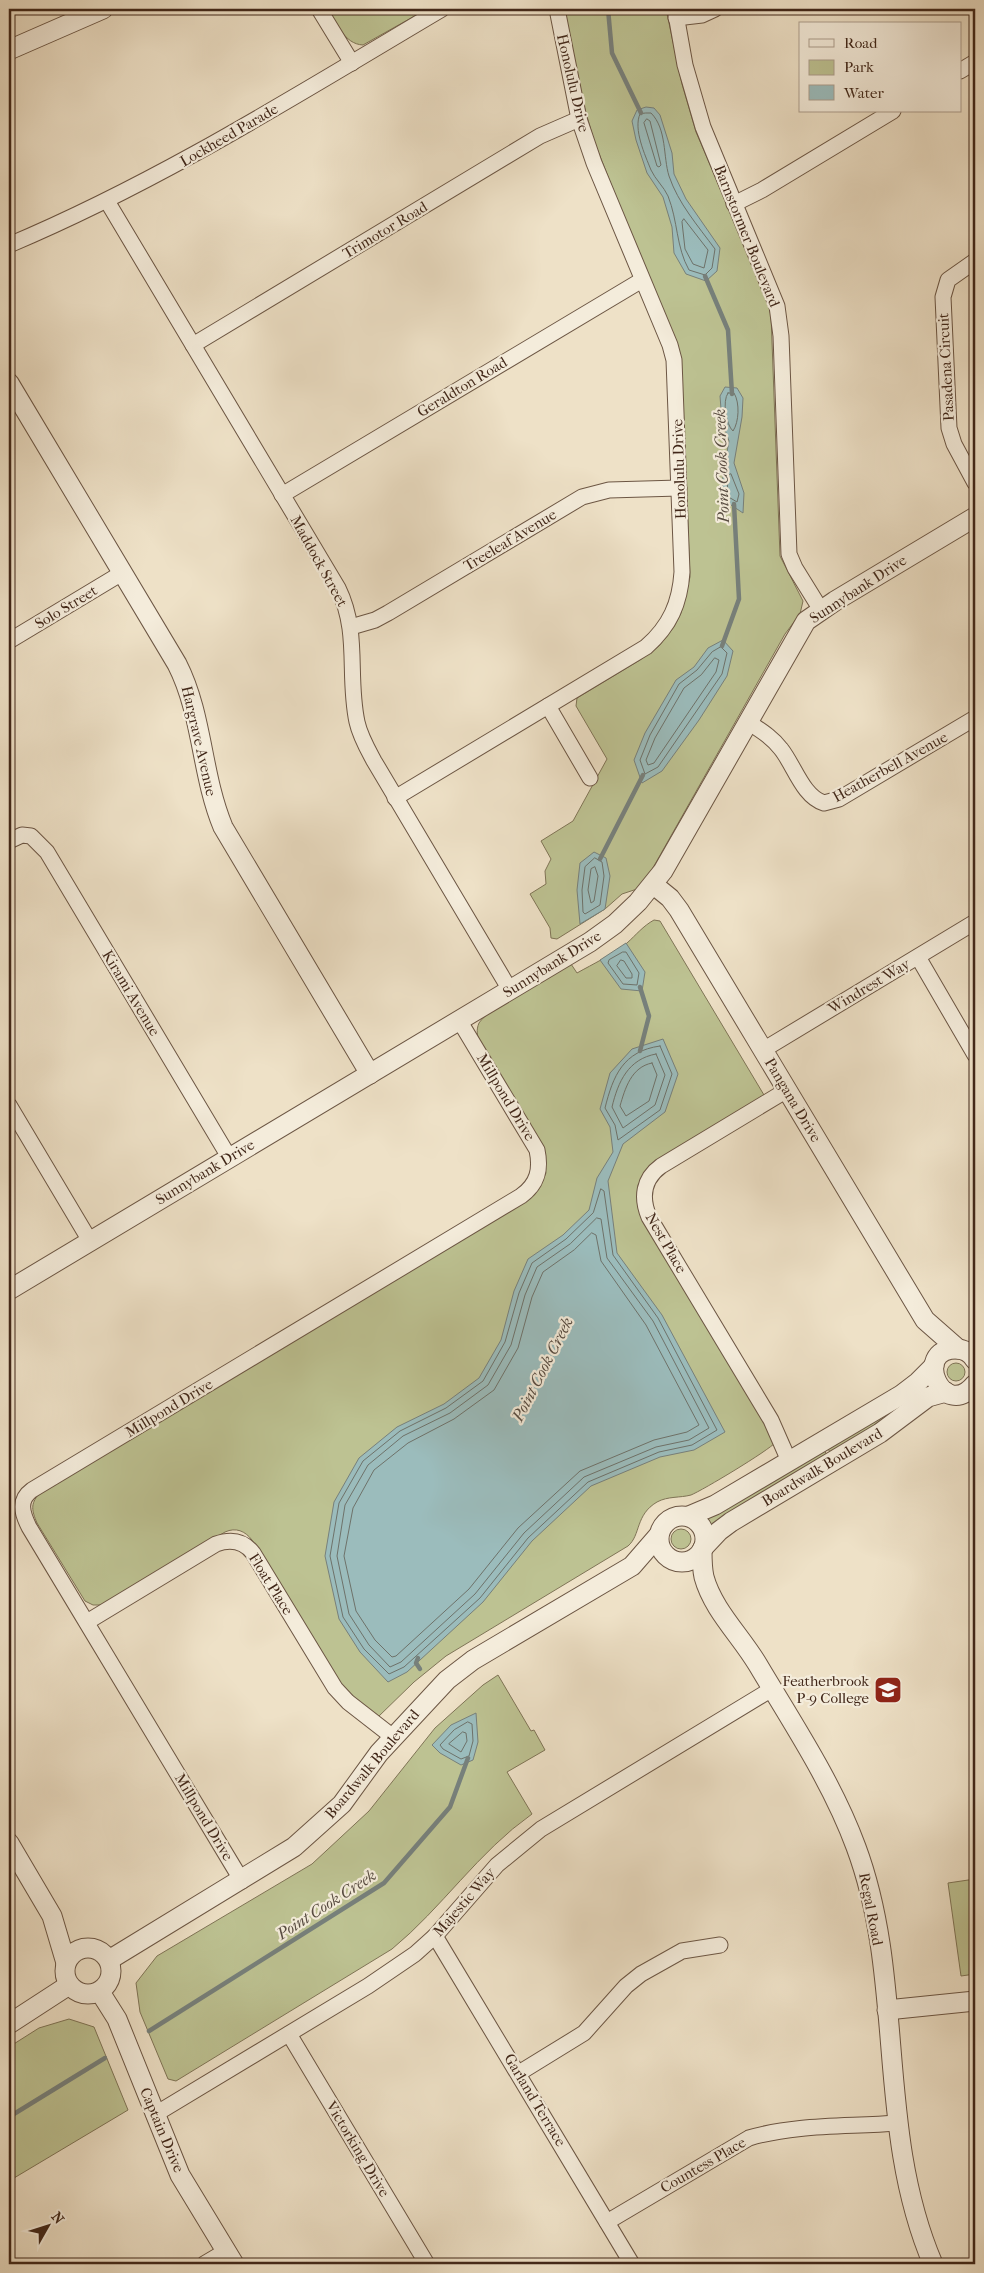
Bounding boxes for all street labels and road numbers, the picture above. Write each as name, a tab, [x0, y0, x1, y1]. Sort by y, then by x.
street label: Honolulu Drive	[553, 32, 593, 134]
street label: Lockheed Parade	[177, 99, 282, 170]
street label: Barnstormer Boulevard	[710, 162, 784, 310]
street label: Trimotor Road	[339, 197, 431, 262]
street label: Pasadena Circuit	[934, 312, 958, 422]
street label: Geraldton Road	[414, 353, 511, 421]
street label: Honolulu Drive	[668, 418, 690, 519]
street label: Treeleaf Avenue	[460, 505, 560, 575]
street label: Maddock Street	[286, 512, 352, 610]
street label: Sunnybank Drive	[806, 551, 910, 627]
street label: Solo Street	[31, 581, 101, 633]
street label: Hargrave Avenue	[178, 684, 221, 798]
street label: Heatherbell Avenue	[829, 728, 951, 806]
street label: Sunnybank Drive	[500, 926, 605, 1001]
street label: Kirami Avenue	[98, 947, 164, 1040]
street label: Windrest Way	[824, 954, 914, 1018]
street label: Millpond Drive	[473, 1050, 539, 1144]
street label: Pangana Drive	[761, 1055, 825, 1146]
street label: Sunnybank Drive	[152, 1135, 258, 1209]
street label: Nest Place	[642, 1210, 691, 1277]
street label: Millpond Drive	[122, 1375, 216, 1441]
street label: Boardwalk Boulevard	[759, 1424, 886, 1510]
street label: Float Place	[245, 1550, 297, 1619]
street label: Boardwalk Boulevard	[321, 1705, 424, 1822]
street label: Millpond Drive	[171, 1770, 237, 1864]
street label: Majestic Way	[429, 1863, 499, 1940]
street label: Regal Road	[855, 1871, 887, 1948]
street label: Garland Terrace	[500, 2050, 570, 2150]
street label: Captain Drive	[136, 2085, 188, 2176]
street label: Victorking Drive	[322, 2097, 394, 2201]
street label: Countess Place	[657, 2133, 750, 2197]

